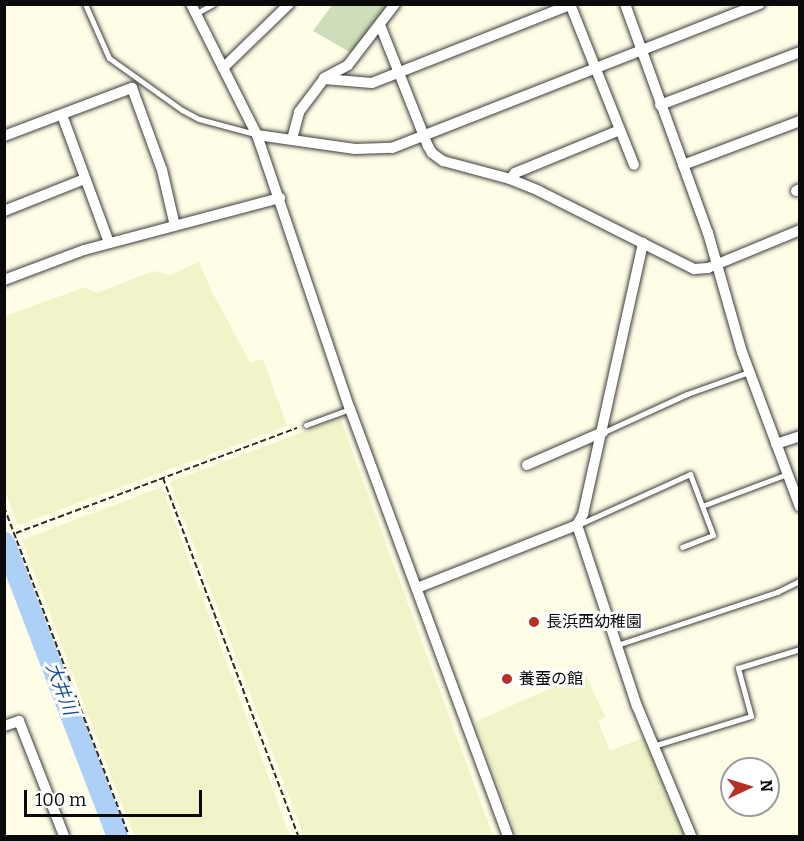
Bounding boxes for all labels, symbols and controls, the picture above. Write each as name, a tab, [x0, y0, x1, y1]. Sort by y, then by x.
place label: 長浜西幼稚園	[546, 612, 642, 632]
marker: 長浜西幼稚園	[527, 615, 541, 629]
water label: 大井川	[41, 660, 81, 718]
place label: 養蚕の館	[519, 669, 583, 689]
marker: 養蚕の館	[500, 672, 514, 686]
north arrow	[720, 757, 780, 817]
scale bar	[27, 778, 206, 816]
text: N	[757, 779, 776, 793]
text: 100 m	[35, 789, 86, 811]

